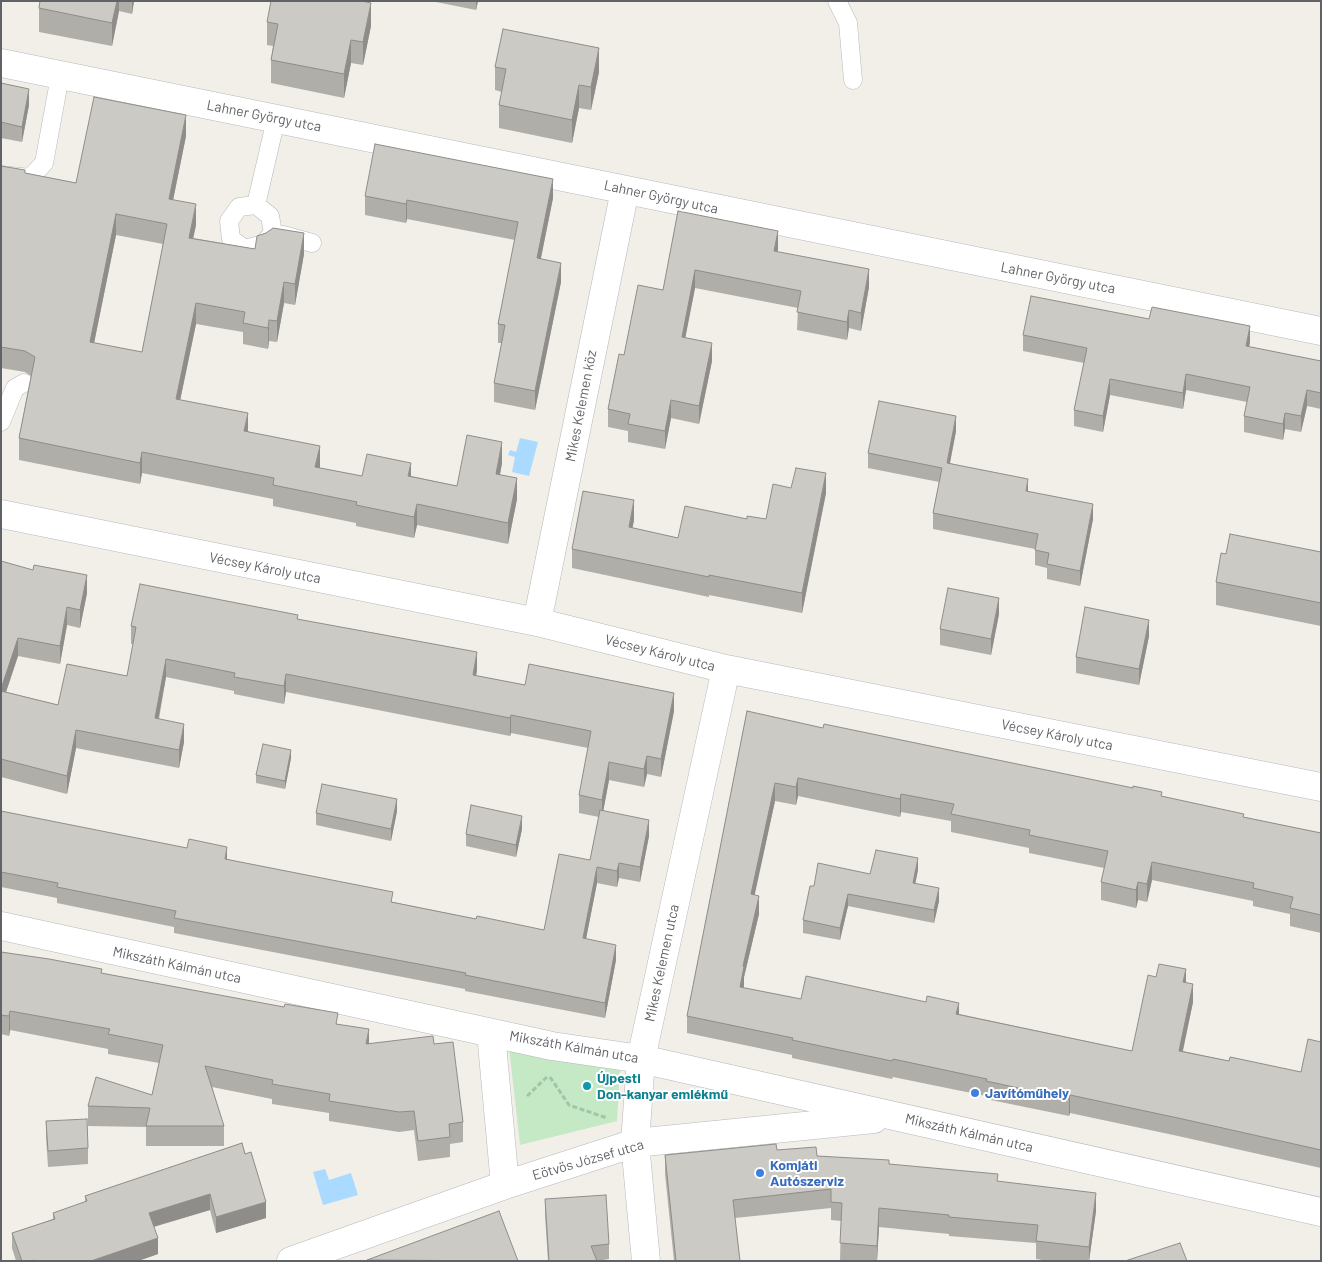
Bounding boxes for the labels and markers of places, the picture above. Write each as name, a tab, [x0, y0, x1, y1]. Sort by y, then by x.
place label: Újpesti Don-kanyar emlékmű	[597, 1070, 728, 1102]
marker: Újpesti Don-kanyar emlékmű	[581, 1080, 593, 1092]
place label: Javítóműhely	[985, 1085, 1069, 1101]
marker: Javítóműhely	[969, 1087, 981, 1099]
place label: Komjáti Autószerviz	[770, 1157, 844, 1190]
marker: Komjáti Autószerviz	[754, 1167, 766, 1179]

